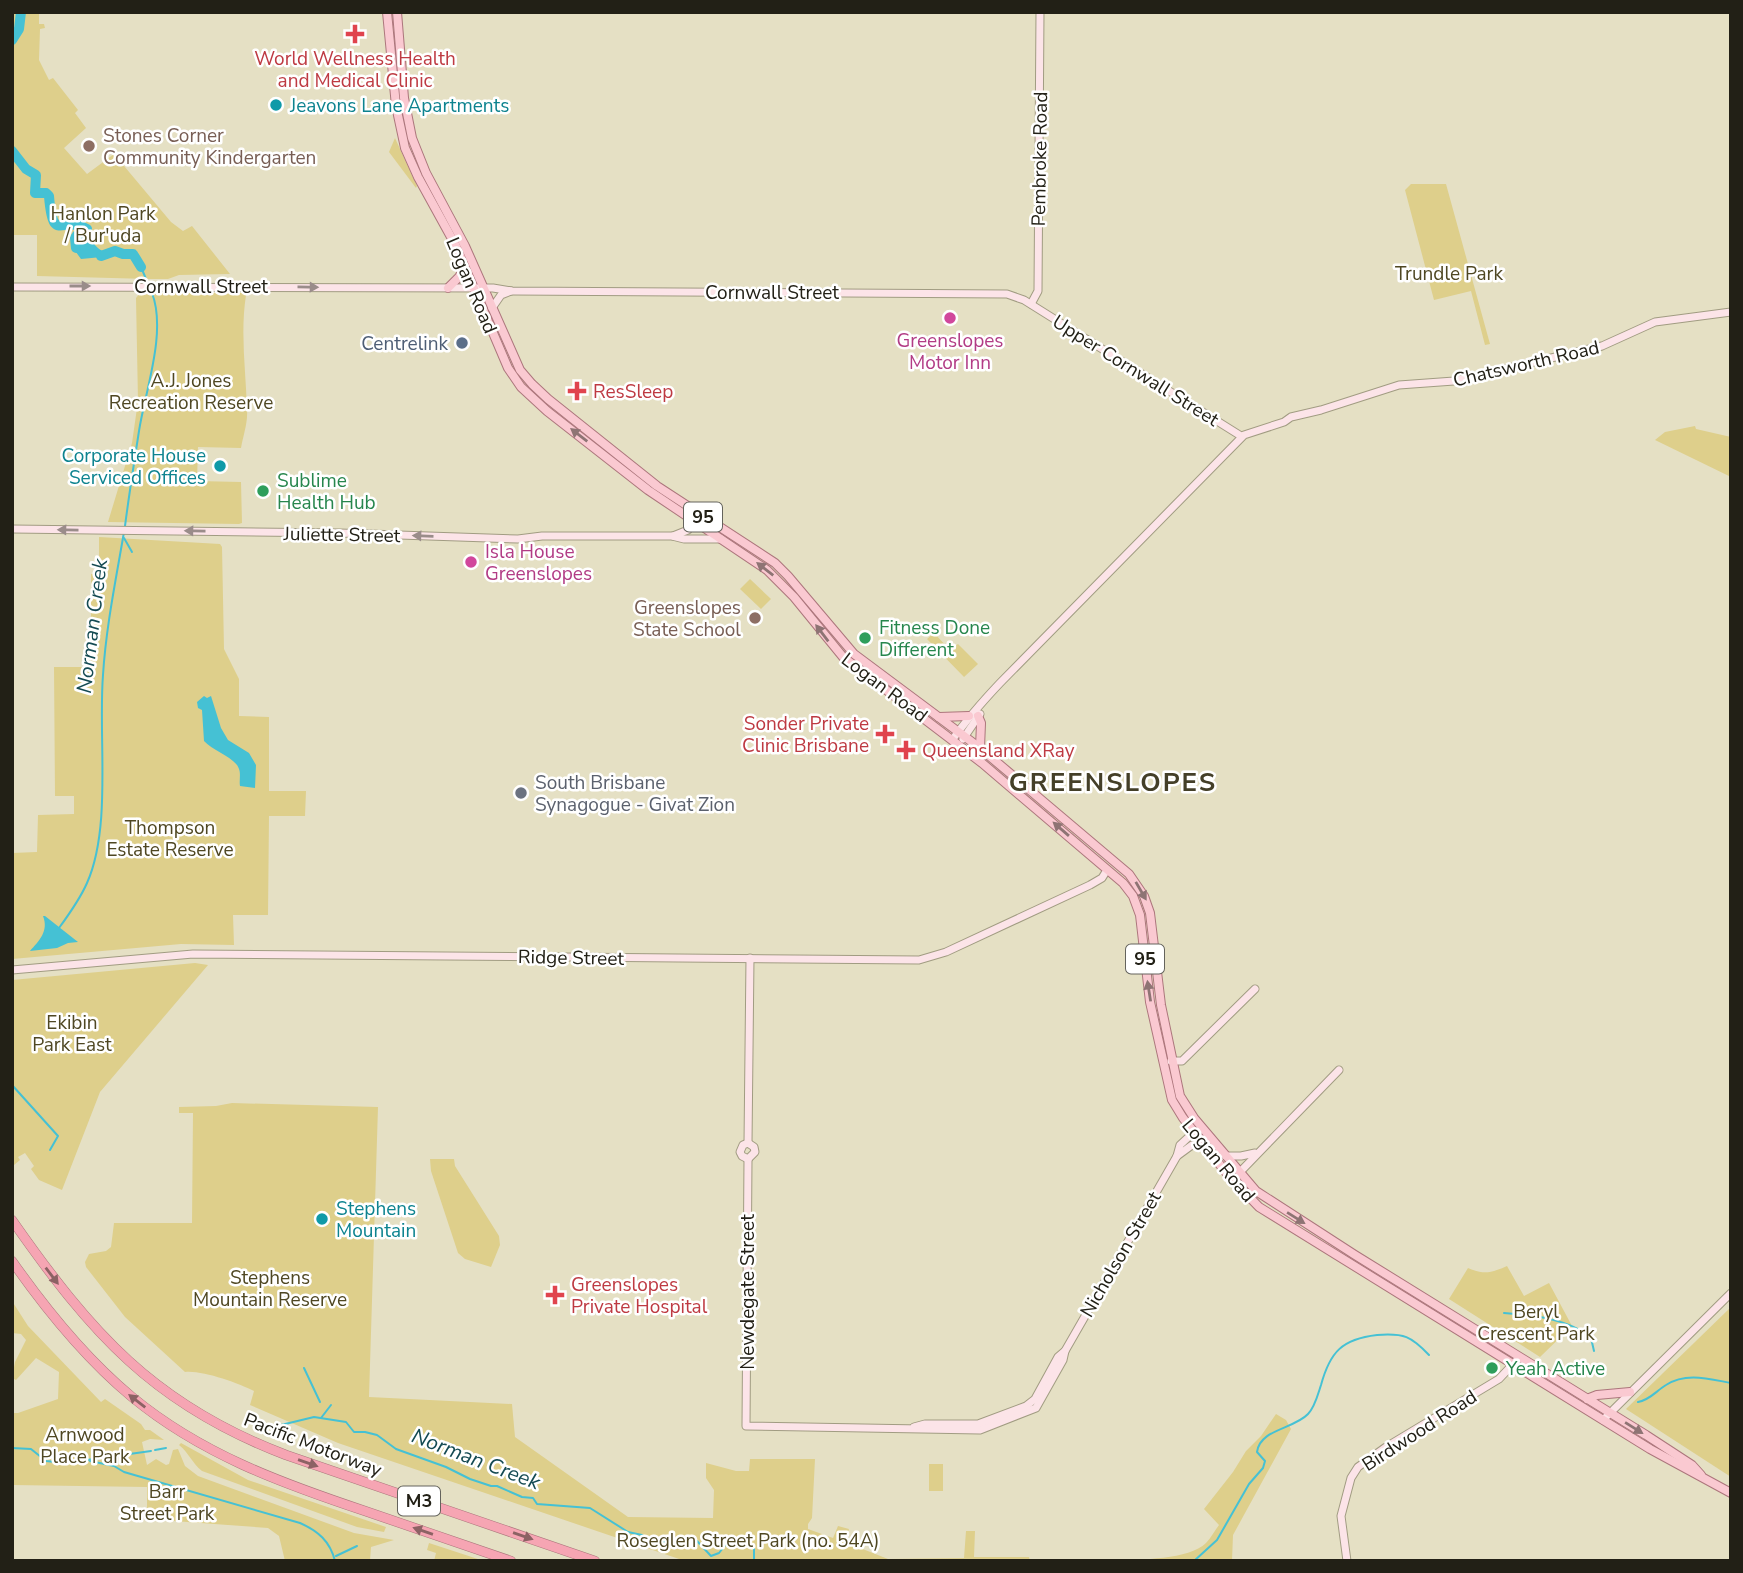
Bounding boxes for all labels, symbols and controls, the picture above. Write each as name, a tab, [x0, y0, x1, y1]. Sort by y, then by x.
marker: World Wellness Health and Medical Clinic	[345, 24, 365, 44]
place label: World Wellness Health and Medical Clinic	[254, 46, 456, 94]
street label: Pembroke Road	[1026, 91, 1054, 227]
place label: Jeavons Lane Apartments	[289, 93, 509, 119]
marker: Jeavons Lane Apartments	[268, 97, 284, 113]
place label: Stones Corner Community Kindergarten	[103, 123, 316, 171]
marker: Stones Corner Community Kindergarten	[81, 138, 97, 154]
park label: Hanlon Park / Bur'uda	[50, 201, 156, 249]
street label: Logan Road	[439, 233, 503, 337]
park label: Trundle Park	[1395, 261, 1503, 287]
street label: Cornwall Street	[134, 274, 268, 300]
one-way arrow	[70, 280, 92, 292]
street label: Cornwall Street	[705, 280, 839, 306]
one-way arrow	[297, 281, 319, 293]
street label: Upper Cornwall Street	[1047, 309, 1224, 433]
marker: Greenslopes Motor Inn	[942, 310, 958, 326]
place label: Greenslopes Motor Inn	[896, 328, 1004, 376]
place label: Centrelink	[361, 331, 448, 357]
street label: Chatsworth Road	[1450, 334, 1602, 393]
marker: Centrelink	[454, 335, 470, 351]
park label: A.J. Jones Recreation Reserve	[109, 368, 273, 416]
place label: ResSleep	[593, 379, 673, 405]
marker: ResSleep	[567, 381, 587, 401]
one-way arrow	[570, 428, 588, 443]
place label: Corporate House Serviced Offices	[62, 443, 206, 491]
marker: Corporate House Serviced Offices	[212, 458, 228, 474]
place label: Sublime Health Hub	[277, 468, 376, 516]
marker: Sublime Health Hub	[255, 483, 271, 499]
road number: 95	[684, 503, 722, 532]
street label: Juliette Street	[282, 521, 401, 549]
one-way arrow	[57, 524, 79, 535]
one-way arrow	[184, 525, 206, 537]
one-way arrow	[412, 530, 434, 541]
place label: Isla House Greenslopes	[485, 539, 592, 587]
marker: Isla House Greenslopes	[463, 554, 479, 570]
water label: Norman Creek	[70, 557, 114, 695]
one-way arrow	[757, 562, 775, 577]
place label: Greenslopes State School	[633, 595, 741, 643]
marker: Greenslopes State School	[747, 610, 763, 626]
place label: Fitness Done Different	[879, 615, 990, 663]
one-way arrow	[815, 624, 830, 642]
marker: Fitness Done Different	[857, 630, 873, 646]
street label: Logan Road	[836, 647, 933, 729]
place label: Sonder Private Clinic Brisbane	[742, 711, 869, 759]
marker: Sonder Private Clinic Brisbane	[875, 724, 895, 744]
place label: Queensland XRay	[922, 738, 1075, 764]
marker: Queensland XRay	[896, 740, 916, 760]
district label: GREENSLOPES	[1009, 765, 1217, 800]
place label: South Brisbane Synagogue - Givat Zion	[535, 770, 735, 818]
marker: South Brisbane Synagogue - Givat Zion	[513, 785, 529, 801]
park label: Thompson Estate Reserve	[106, 815, 234, 863]
one-way arrow	[1052, 821, 1070, 837]
one-way arrow	[1135, 882, 1147, 901]
street label: Ridge Street	[518, 944, 625, 972]
road number: 95	[1126, 944, 1164, 974]
one-way arrow	[1143, 980, 1154, 1002]
park label: Ekibin Park East	[32, 1010, 112, 1058]
street label: Logan Road	[1176, 1113, 1261, 1208]
street label: Nicholson Street	[1074, 1186, 1168, 1322]
place label: Stephens Mountain	[336, 1196, 416, 1244]
marker: Stephens Mountain	[314, 1211, 330, 1227]
one-way arrow	[1286, 1212, 1306, 1225]
street label: Newdegate Street	[735, 1214, 761, 1370]
park label: Stephens Mountain Reserve	[193, 1265, 347, 1313]
one-way arrow	[45, 1267, 59, 1285]
place label: Greenslopes Private Hospital	[571, 1272, 708, 1320]
marker: Greenslopes Private Hospital	[545, 1285, 565, 1305]
park label: Beryl Crescent Park	[1477, 1299, 1595, 1347]
place label: Yeah Active	[1505, 1356, 1605, 1382]
marker: Yeah Active	[1484, 1360, 1500, 1376]
street label: Birdwood Road	[1357, 1384, 1482, 1478]
one-way arrow	[128, 1393, 146, 1408]
street label: Pacific Motorway	[240, 1407, 386, 1483]
park label: Arnwood Place Park	[40, 1422, 130, 1470]
water label: Norman Creek	[408, 1422, 545, 1497]
one-way arrow	[1625, 1422, 1644, 1434]
one-way arrow	[298, 1458, 319, 1469]
park label: Barr Street Park	[120, 1479, 215, 1527]
road number: M3	[398, 1486, 440, 1516]
one-way arrow	[413, 1525, 434, 1536]
park label: Roseglen Street Park (no. 54A)	[616, 1528, 880, 1554]
one-way arrow	[513, 1532, 534, 1542]

